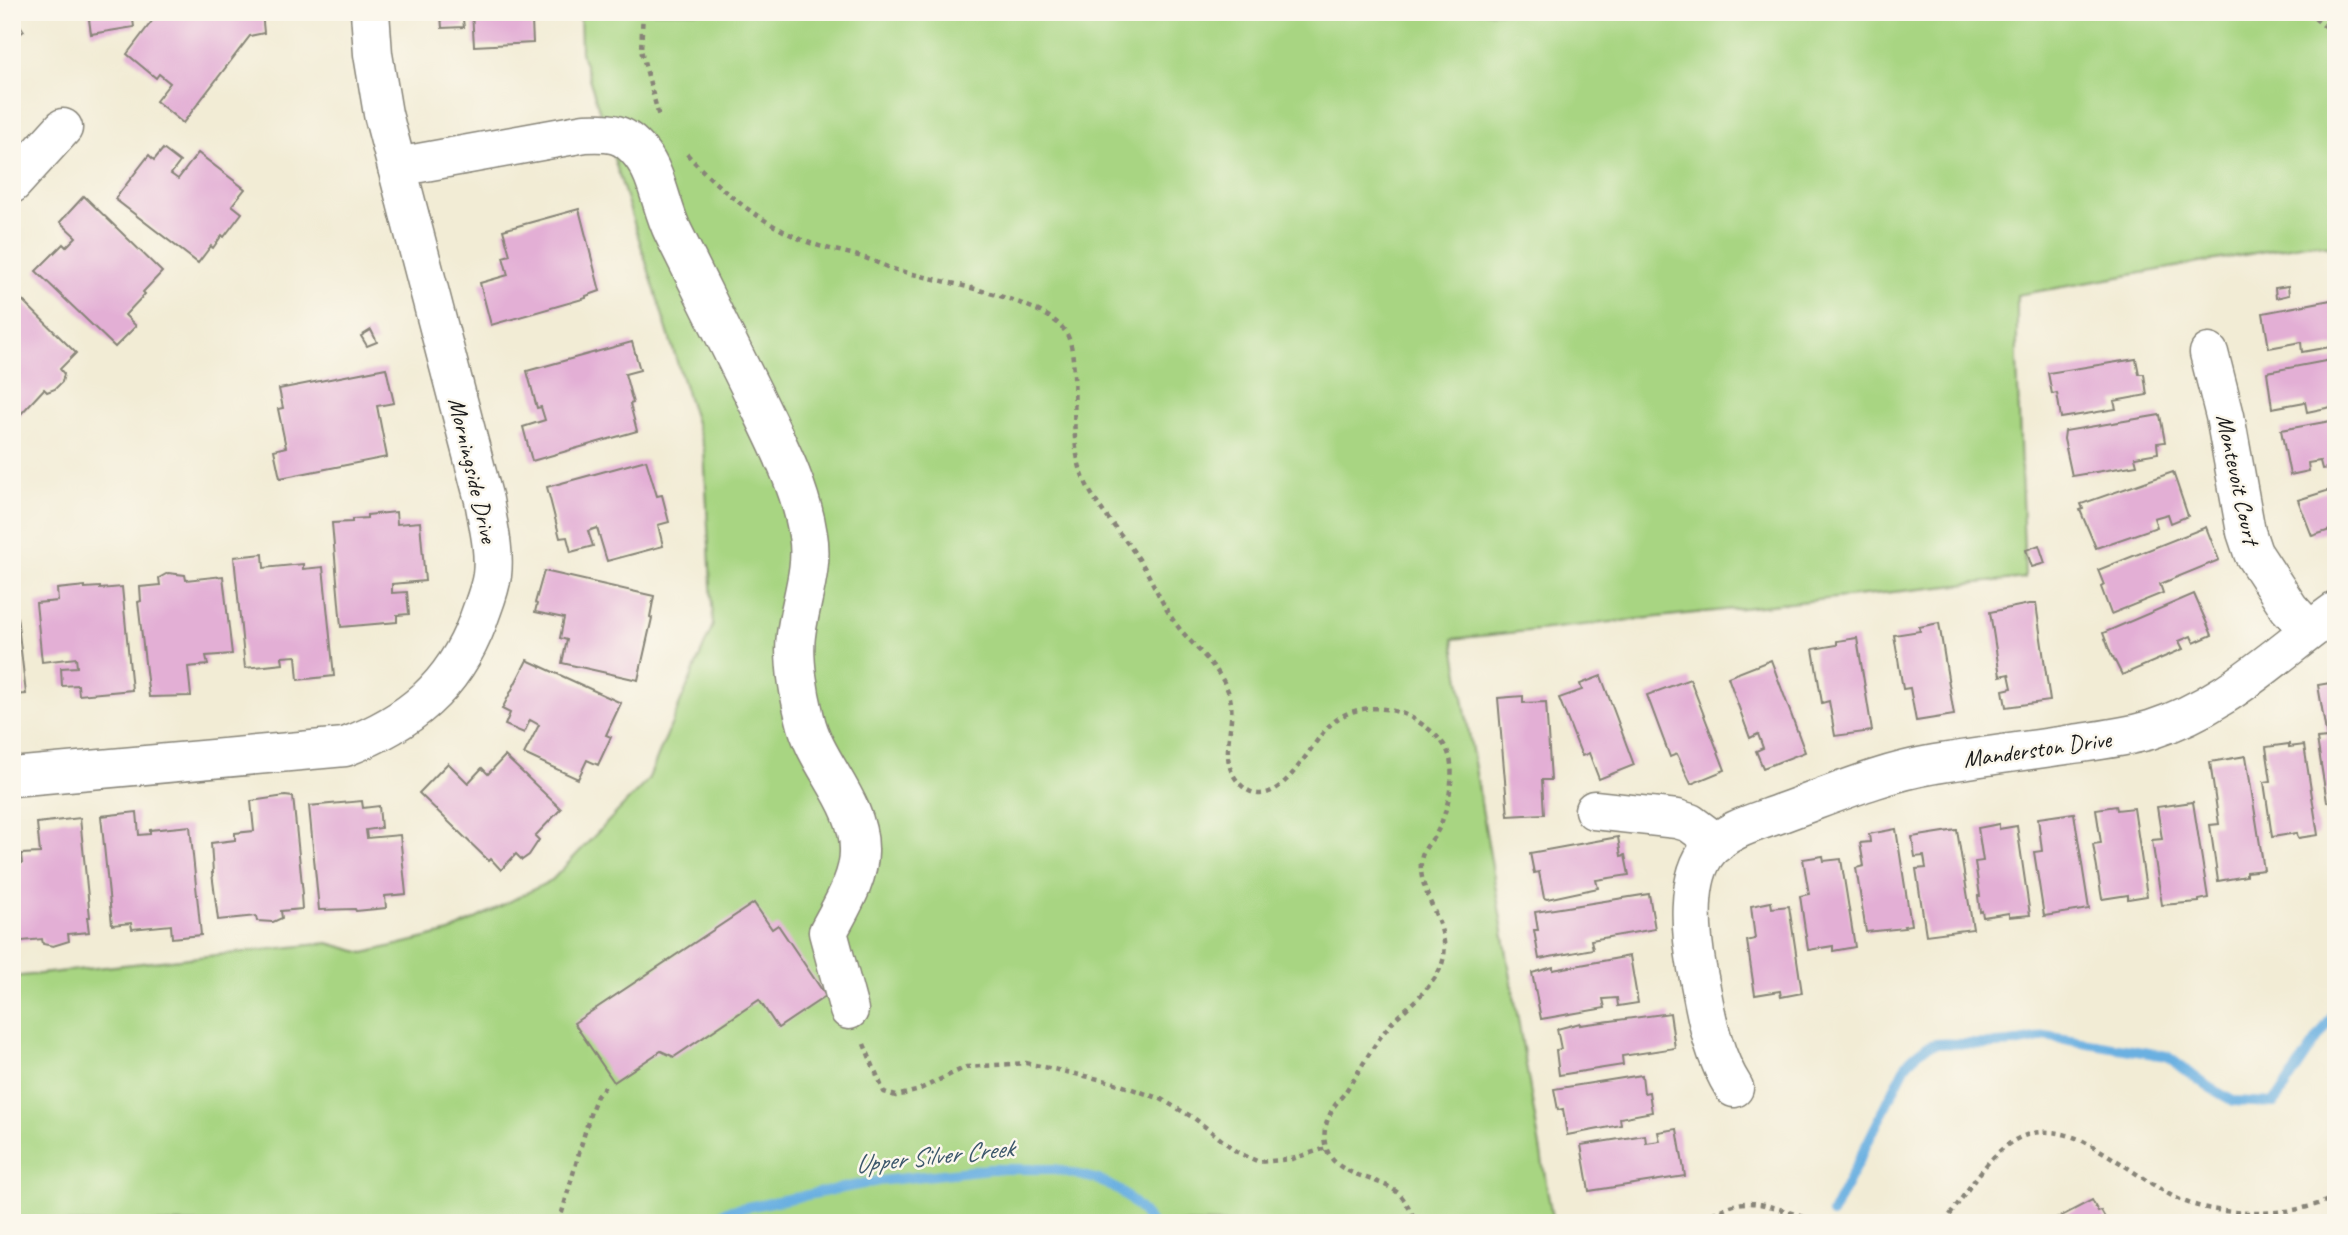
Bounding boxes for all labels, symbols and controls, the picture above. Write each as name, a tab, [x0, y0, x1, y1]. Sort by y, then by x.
street label: Morningside Drive	[442, 395, 505, 547]
street label: Montevoit Court	[2210, 411, 2267, 550]
street label: Manderston Drive	[1961, 723, 2115, 774]
water label: Upper Silver Creek	[853, 1131, 1019, 1181]

